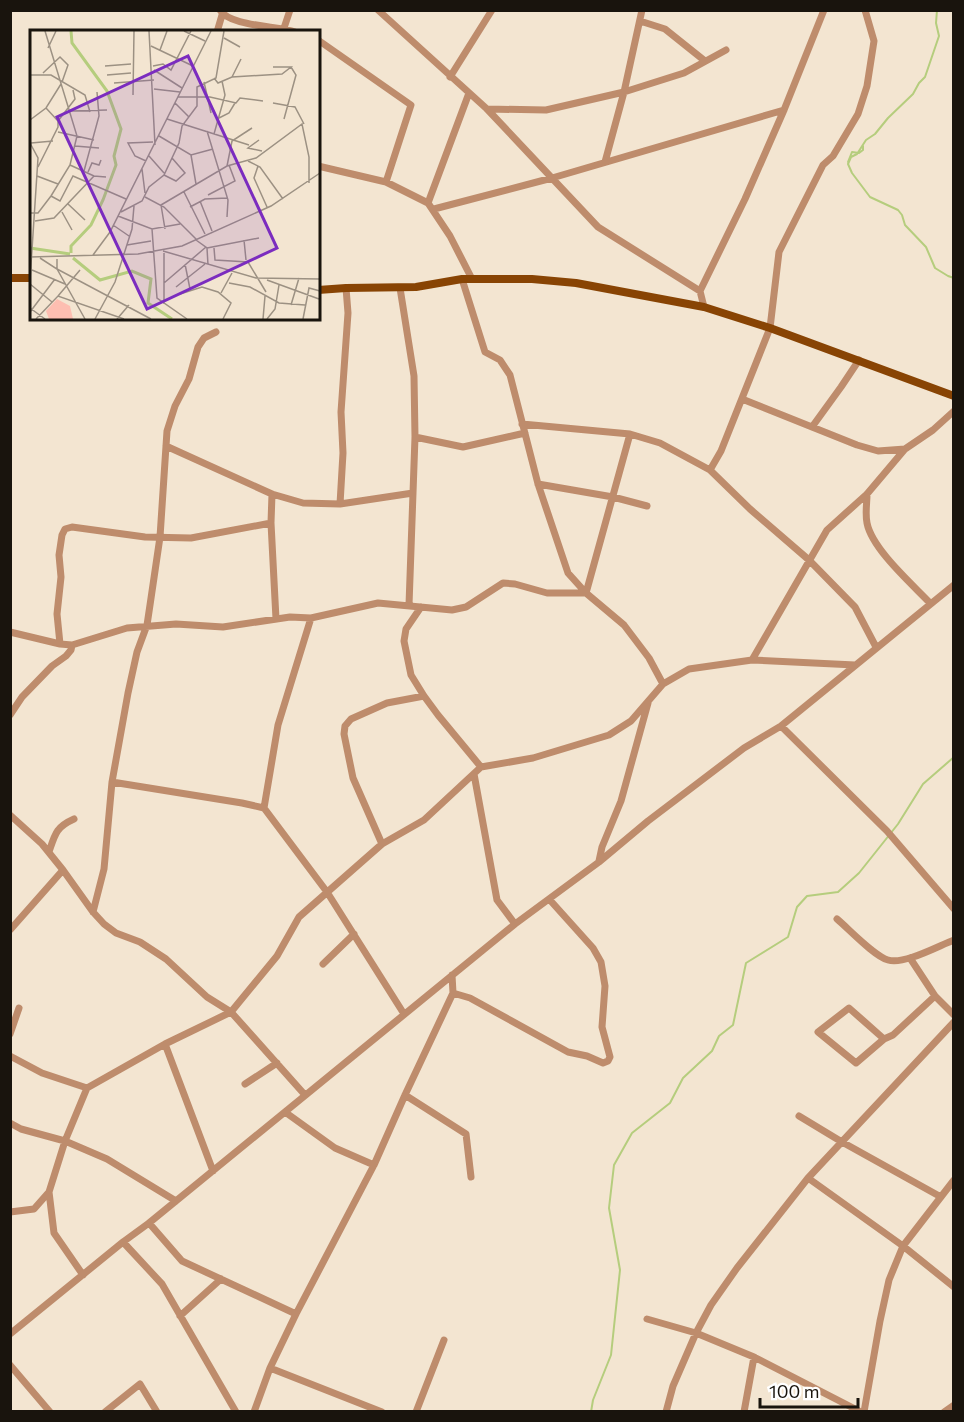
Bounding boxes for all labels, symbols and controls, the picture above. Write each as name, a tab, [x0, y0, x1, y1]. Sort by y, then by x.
inset map	[30, 30, 320, 320]
scale bar	[760, 1371, 858, 1409]
text: 100 m	[769, 1380, 819, 1402]

